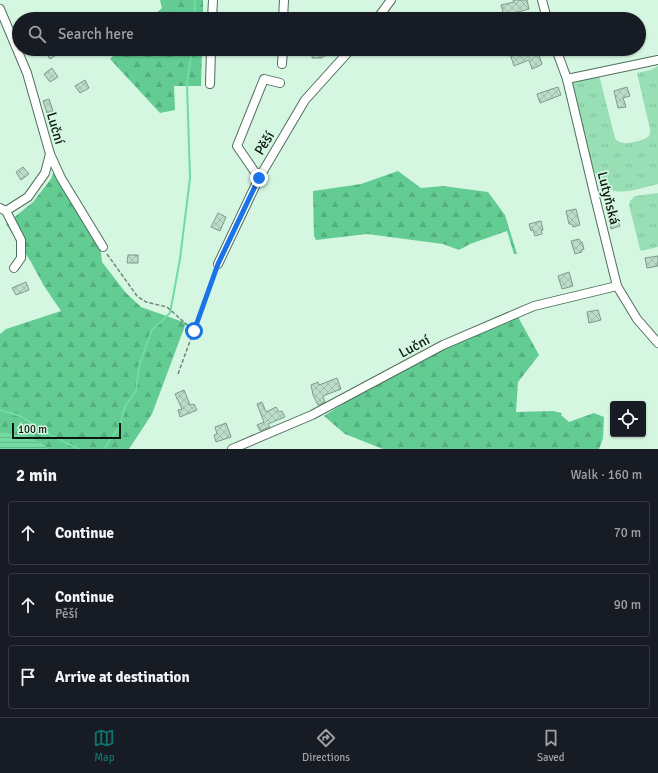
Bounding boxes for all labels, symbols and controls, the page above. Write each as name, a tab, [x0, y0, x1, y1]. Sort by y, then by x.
search box	[12, 12, 646, 56]
icon: search	[26, 23, 48, 45]
text: Search here	[58, 25, 134, 43]
street label: Luční	[43, 110, 68, 146]
street label: Pěší	[251, 128, 278, 158]
route end	[250, 169, 268, 187]
street label: Lutyňská	[594, 170, 623, 226]
route start	[185, 322, 203, 340]
street label: Luční	[396, 331, 433, 362]
map controls	[610, 401, 646, 437]
button: locate	[610, 401, 646, 437]
scale bar	[12, 421, 121, 440]
text: 100 m	[18, 423, 47, 436]
text: 2 min	[16, 465, 57, 486]
text: Walk · 160 m	[571, 467, 642, 483]
icon: ahead	[17, 522, 39, 544]
text: Continue	[55, 524, 114, 542]
text: 70 m	[614, 525, 641, 541]
text: Continue	[55, 588, 114, 606]
icon: ahead	[17, 594, 39, 616]
text: 90 m	[614, 597, 641, 613]
text: Pěší	[55, 606, 78, 622]
icon: arrive	[17, 666, 39, 688]
text: Arrive at destination	[55, 668, 190, 686]
tab: Map	[93, 727, 115, 764]
tab: Directions	[302, 727, 350, 764]
tab: Saved	[537, 727, 565, 764]

